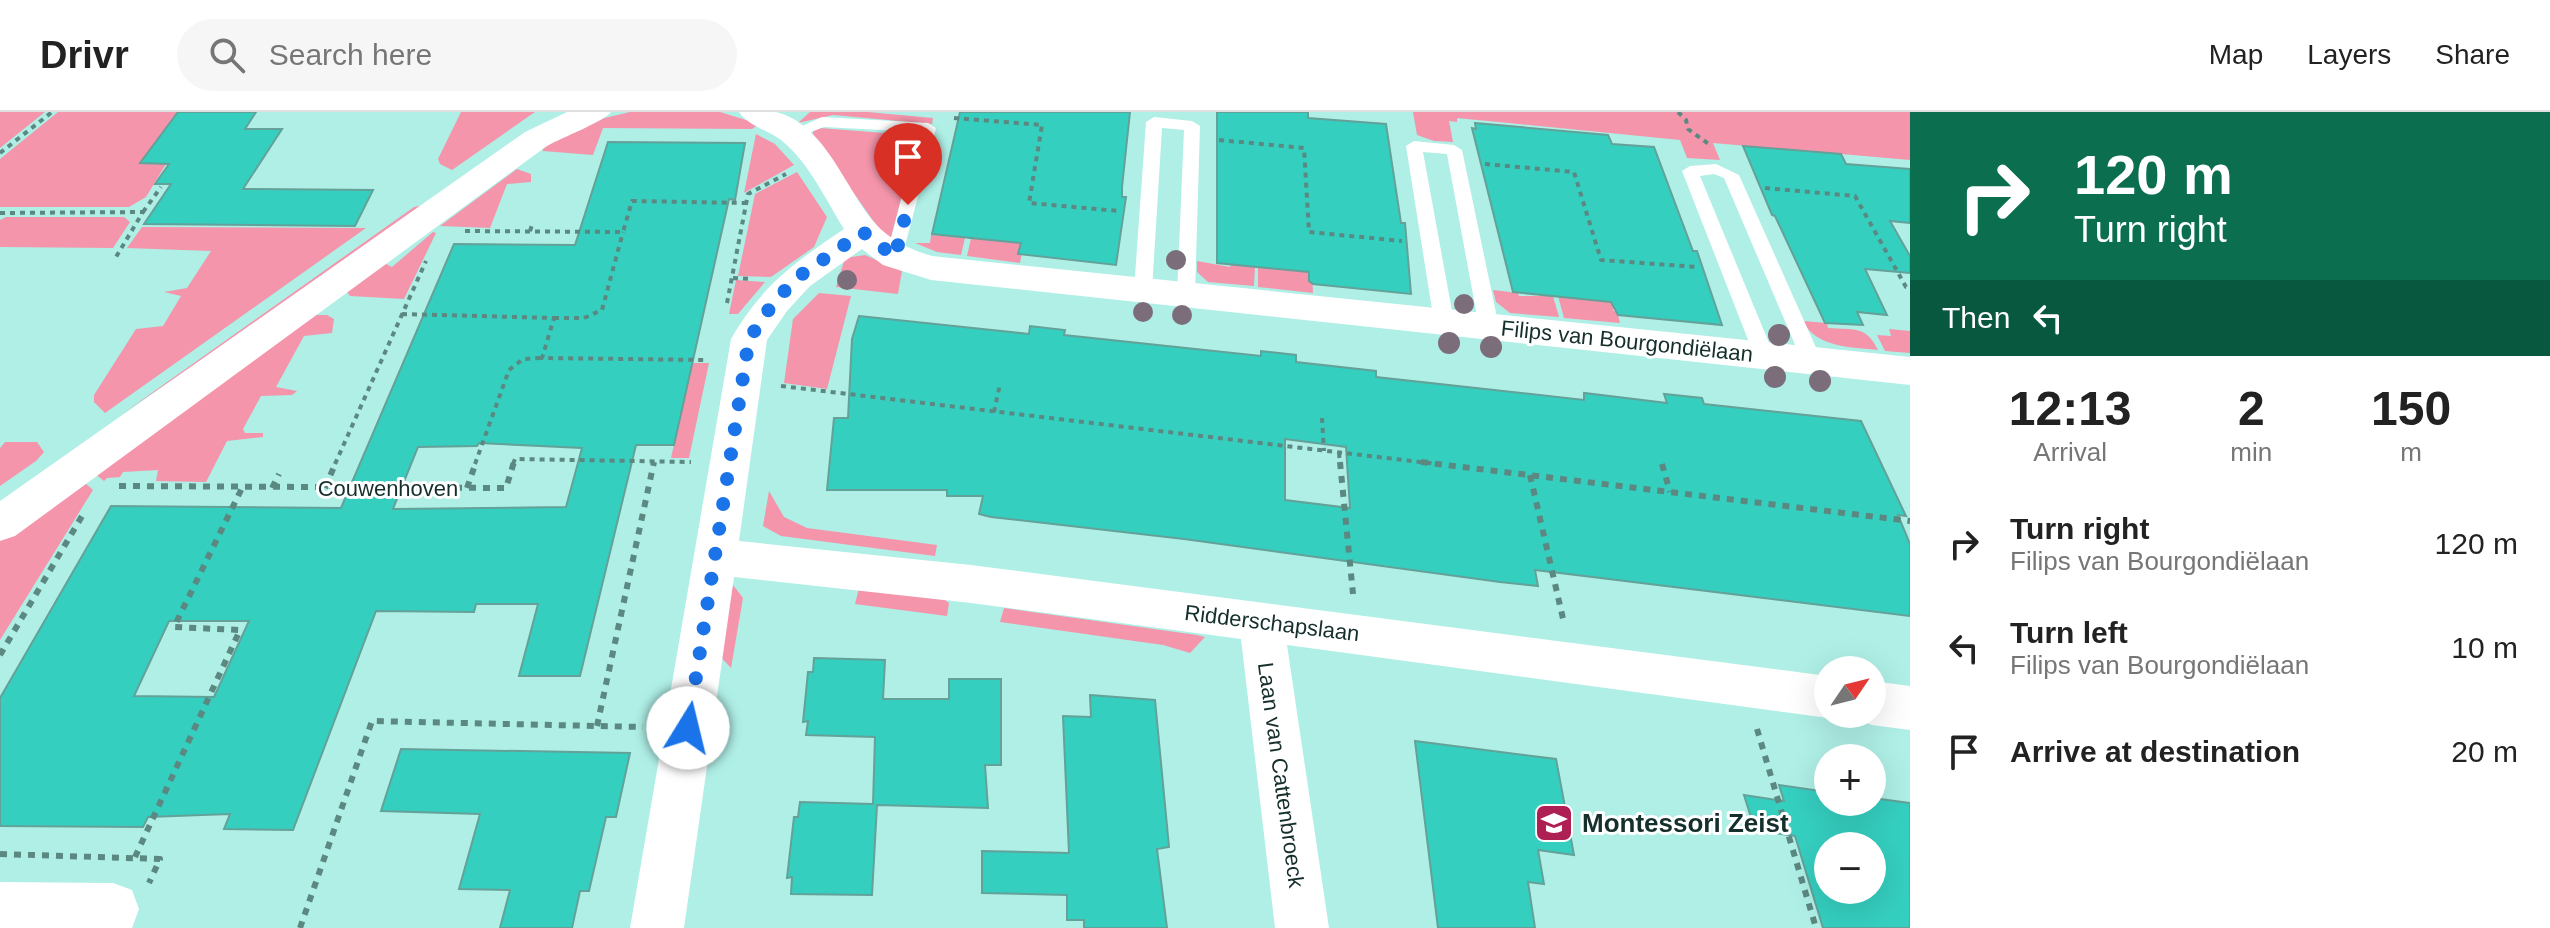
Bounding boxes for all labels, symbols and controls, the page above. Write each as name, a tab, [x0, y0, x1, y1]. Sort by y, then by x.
search box	[177, 19, 737, 91]
icon: search	[205, 33, 249, 77]
text: Drivr	[40, 34, 129, 76]
text: Search here	[269, 38, 432, 71]
text: Map	[2209, 39, 2263, 70]
text: Layers	[2307, 39, 2391, 70]
text: Share	[2435, 39, 2510, 70]
pin	[874, 123, 942, 205]
icon: arrive	[886, 135, 930, 179]
text: 120 m	[2074, 143, 2233, 206]
icon: right	[1942, 144, 2046, 248]
text: Turn right	[2074, 209, 2227, 250]
icon: left	[2026, 296, 2070, 340]
text: Then	[1942, 301, 2010, 334]
street label: Filips van Bourgondiëlaan	[1500, 315, 1754, 367]
text: 12:13	[2009, 382, 2132, 435]
text: 2	[2238, 382, 2265, 435]
text: 150	[2371, 382, 2451, 435]
text: Arrival	[2033, 437, 2107, 467]
text: min	[2230, 437, 2272, 467]
text: m	[2400, 437, 2422, 467]
street label: Couwenhoven	[318, 476, 458, 501]
text: Turn right	[2010, 512, 2149, 545]
icon: right	[1942, 522, 1986, 566]
text: 120 m	[2435, 527, 2518, 560]
text: Filips van Bourgondiëlaan	[2010, 546, 2309, 576]
street label: Ridderschapslaan	[1183, 600, 1361, 646]
text: Turn left	[2010, 616, 2128, 649]
icon: left	[1942, 626, 1986, 670]
text: 10 m	[2451, 631, 2518, 664]
text: Filips van Bourgondiëlaan	[2010, 650, 2309, 680]
north arrow	[1814, 656, 1886, 728]
map controls	[1814, 656, 1886, 904]
street label: Laan van Cattenbroeck	[1253, 661, 1309, 890]
position arrow	[646, 686, 730, 770]
icon: arrive	[1942, 730, 1986, 774]
text: Arrive at destination	[2010, 735, 2300, 768]
text: 20 m	[2451, 735, 2518, 768]
button: +	[1814, 744, 1886, 816]
school or university icon: Montessori Zeist	[1533, 802, 1575, 844]
place label: Montessori Zeist	[1582, 808, 1789, 838]
button: −	[1814, 832, 1886, 904]

